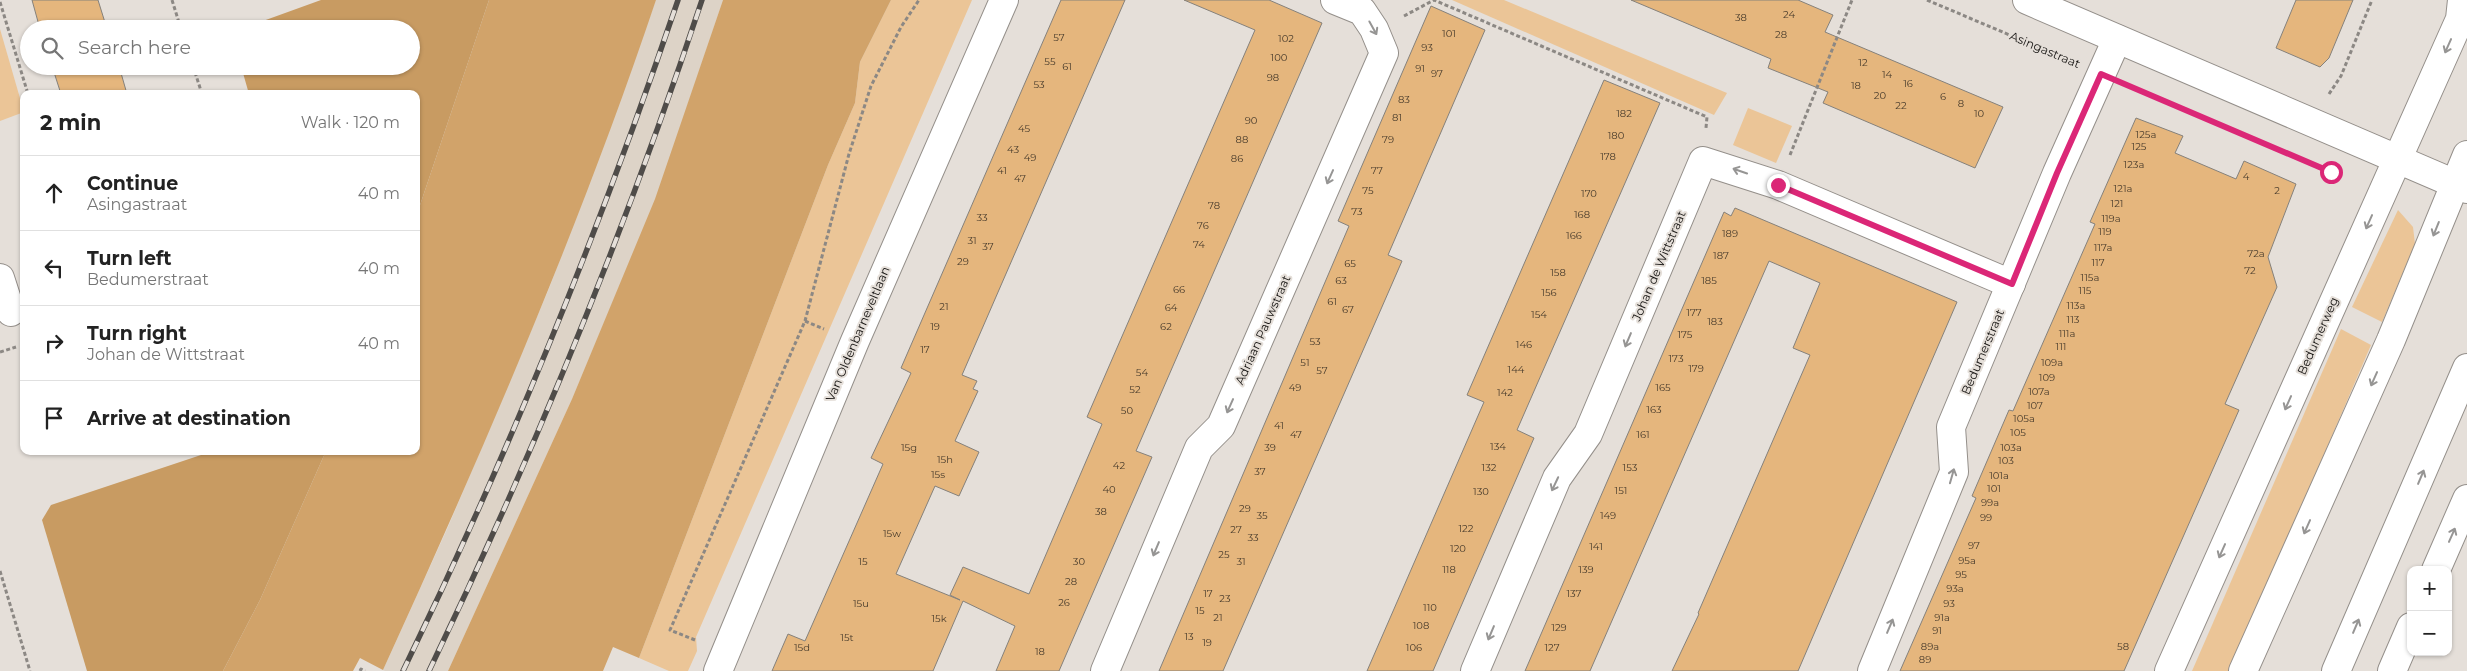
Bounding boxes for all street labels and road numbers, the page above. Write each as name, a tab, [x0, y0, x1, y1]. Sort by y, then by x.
street label: Asingastraat	[2008, 28, 2083, 71]
street label: Johan de Wittstraat	[1628, 208, 1689, 324]
street label: Van Oldenbarneveltlaan	[822, 264, 893, 404]
street label: Adriaan Pauwstraat	[1232, 273, 1293, 387]
street label: Bedumerweg	[2294, 295, 2341, 377]
street label: Bedumerstraat	[1958, 307, 2007, 397]

